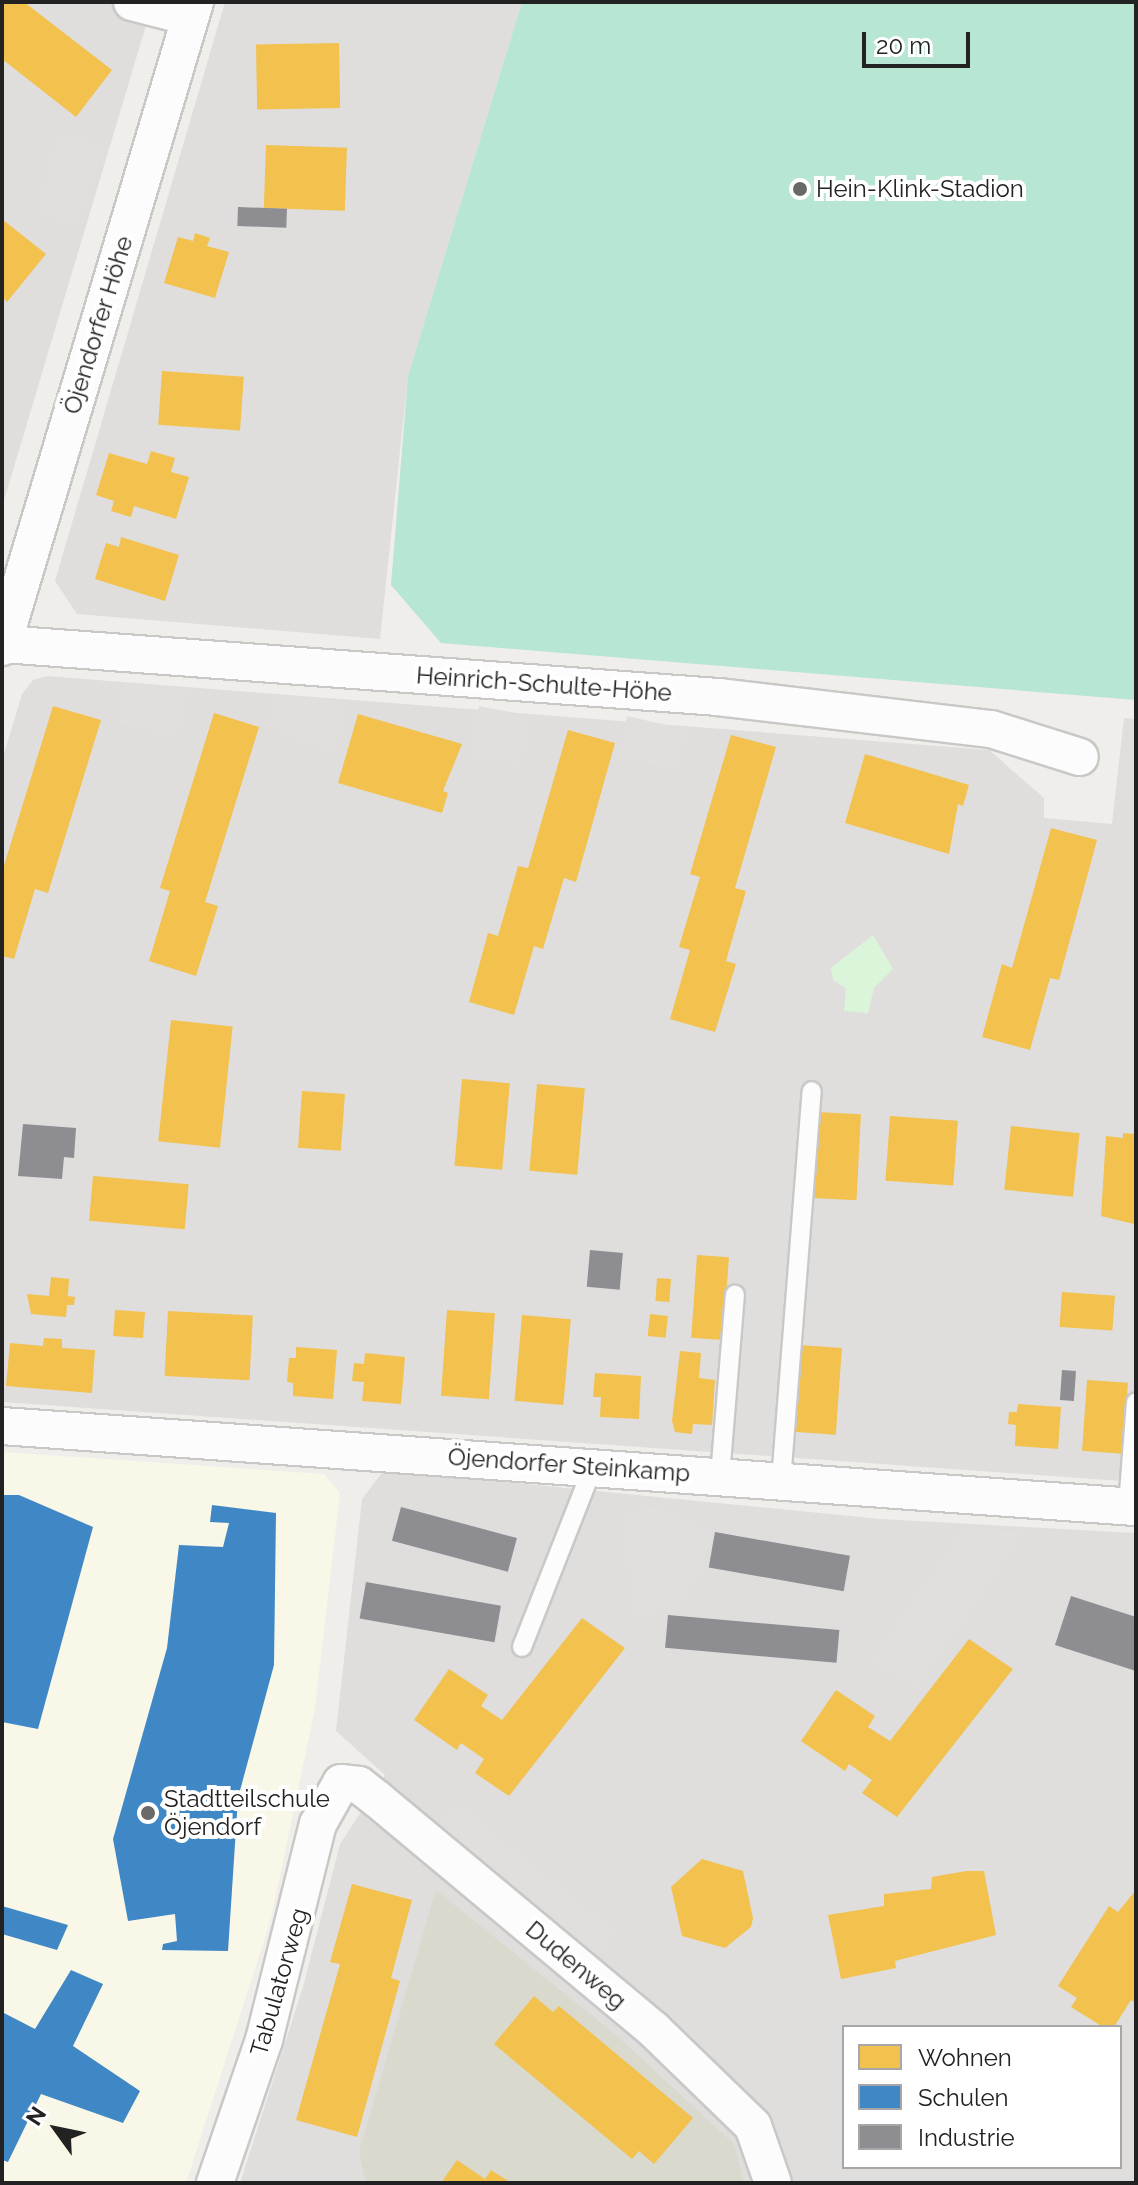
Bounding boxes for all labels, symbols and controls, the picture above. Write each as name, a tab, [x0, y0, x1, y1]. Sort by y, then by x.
scale bar	[866, 16, 974, 66]
text: 20 m	[876, 31, 931, 60]
place label: Hein-Klink-Stadion	[816, 175, 1024, 203]
marker: Hein-Klink-Stadion	[791, 180, 809, 198]
street label: Öjendorfer Höhe	[57, 232, 139, 418]
street label: Heinrich-Schulte-Höhe	[415, 661, 673, 707]
street label: Öjendorfer Steinkamp	[447, 1442, 691, 1488]
place label: Stadtteilschule Öjendorf	[164, 1785, 330, 1841]
marker: Stadtteilschule Öjendorf	[139, 1804, 157, 1822]
street label: Tabulatorweg	[244, 1905, 314, 2059]
street label: Dudenweg	[520, 1915, 632, 2015]
legend	[842, 2025, 1122, 2169]
text: Wohnen	[918, 2043, 1012, 2072]
text: Schulen	[918, 2083, 1009, 2112]
north arrow	[16, 2089, 96, 2169]
text: N	[20, 2102, 51, 2130]
text: Industrie	[918, 2123, 1015, 2152]

